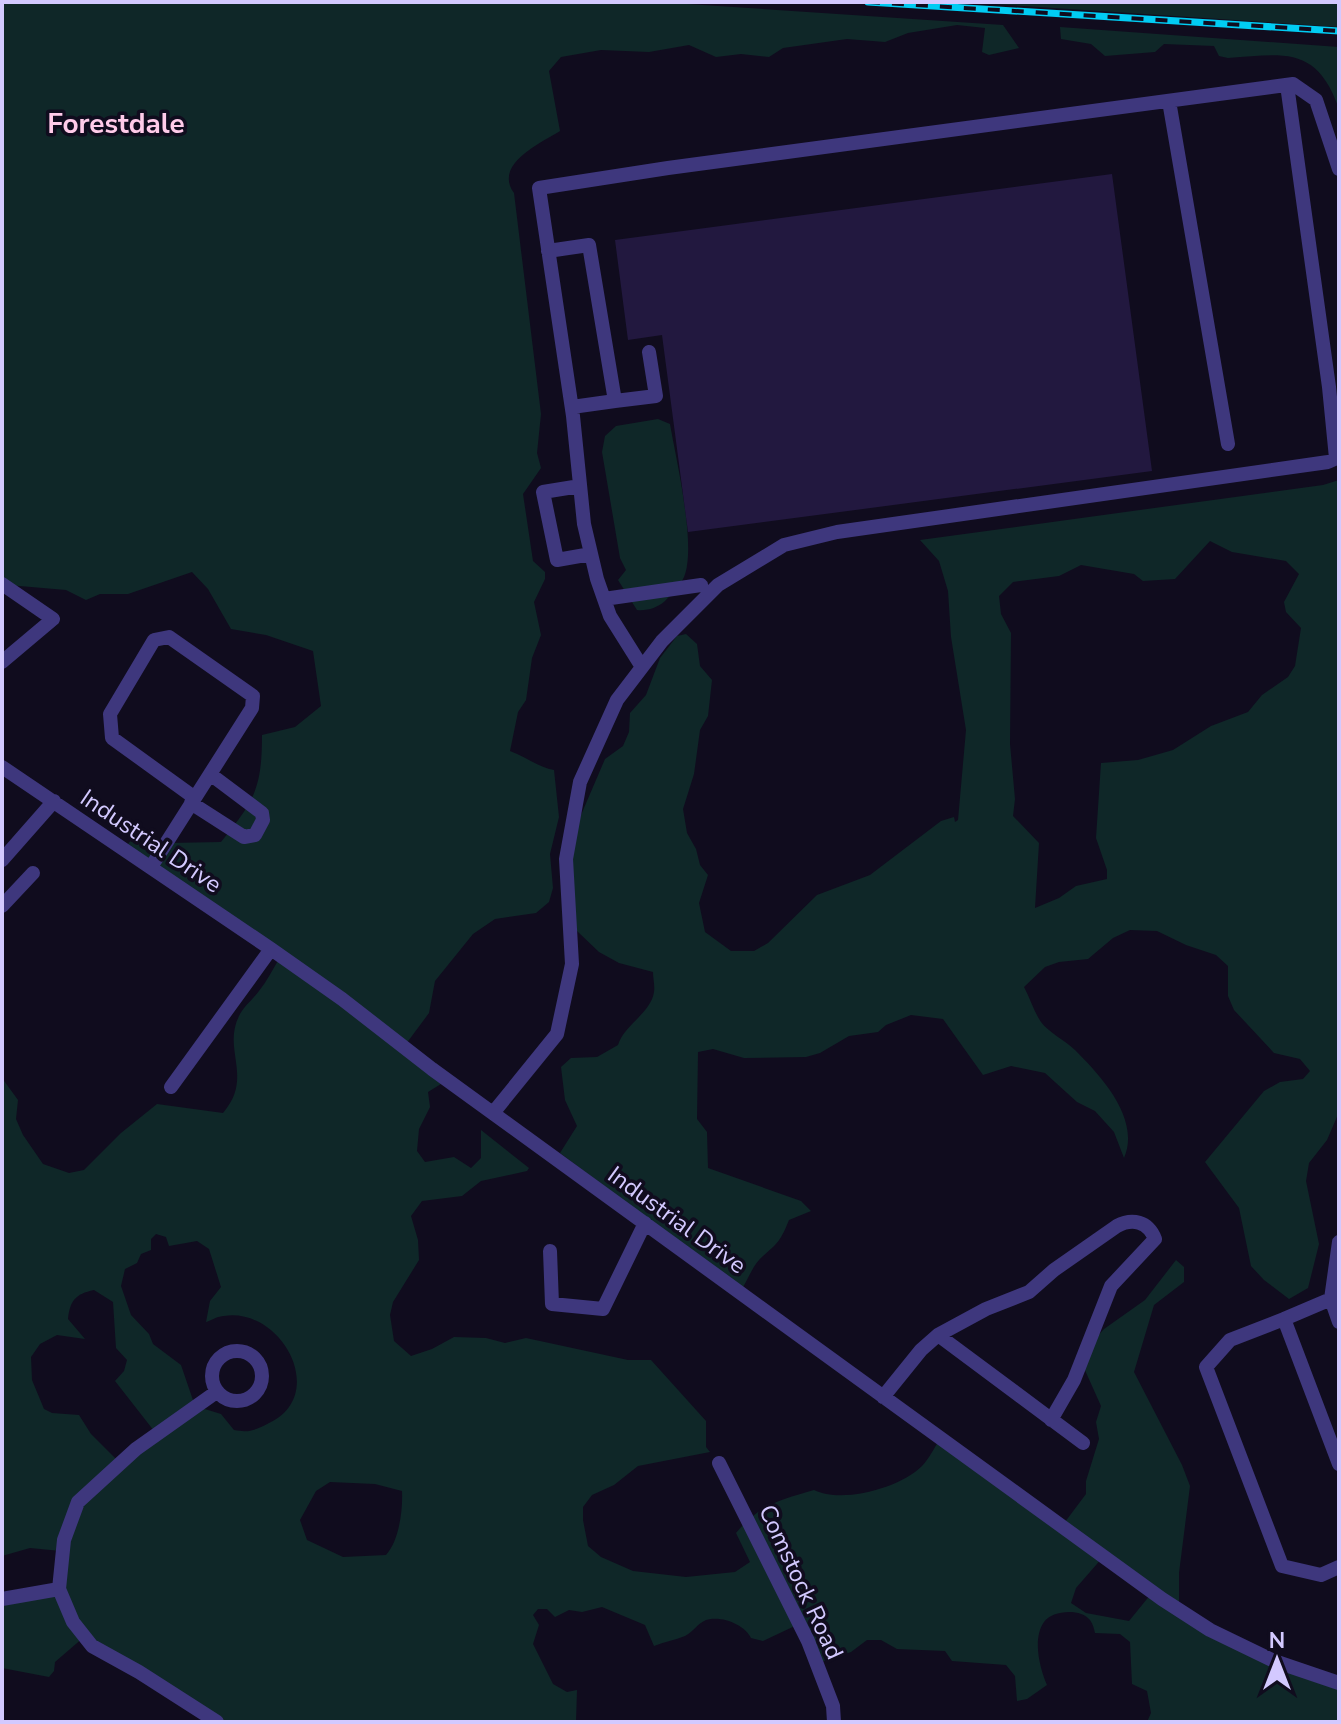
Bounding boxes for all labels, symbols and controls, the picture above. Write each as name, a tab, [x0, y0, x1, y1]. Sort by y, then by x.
district label: Forestdale	[47, 105, 185, 143]
street label: Industrial Drive	[74, 782, 228, 900]
street label: Industrial Drive	[601, 1159, 753, 1281]
street label: Comstock Road	[751, 1499, 851, 1665]
north arrow	[1237, 1620, 1317, 1700]
text: N	[1269, 1626, 1285, 1656]

